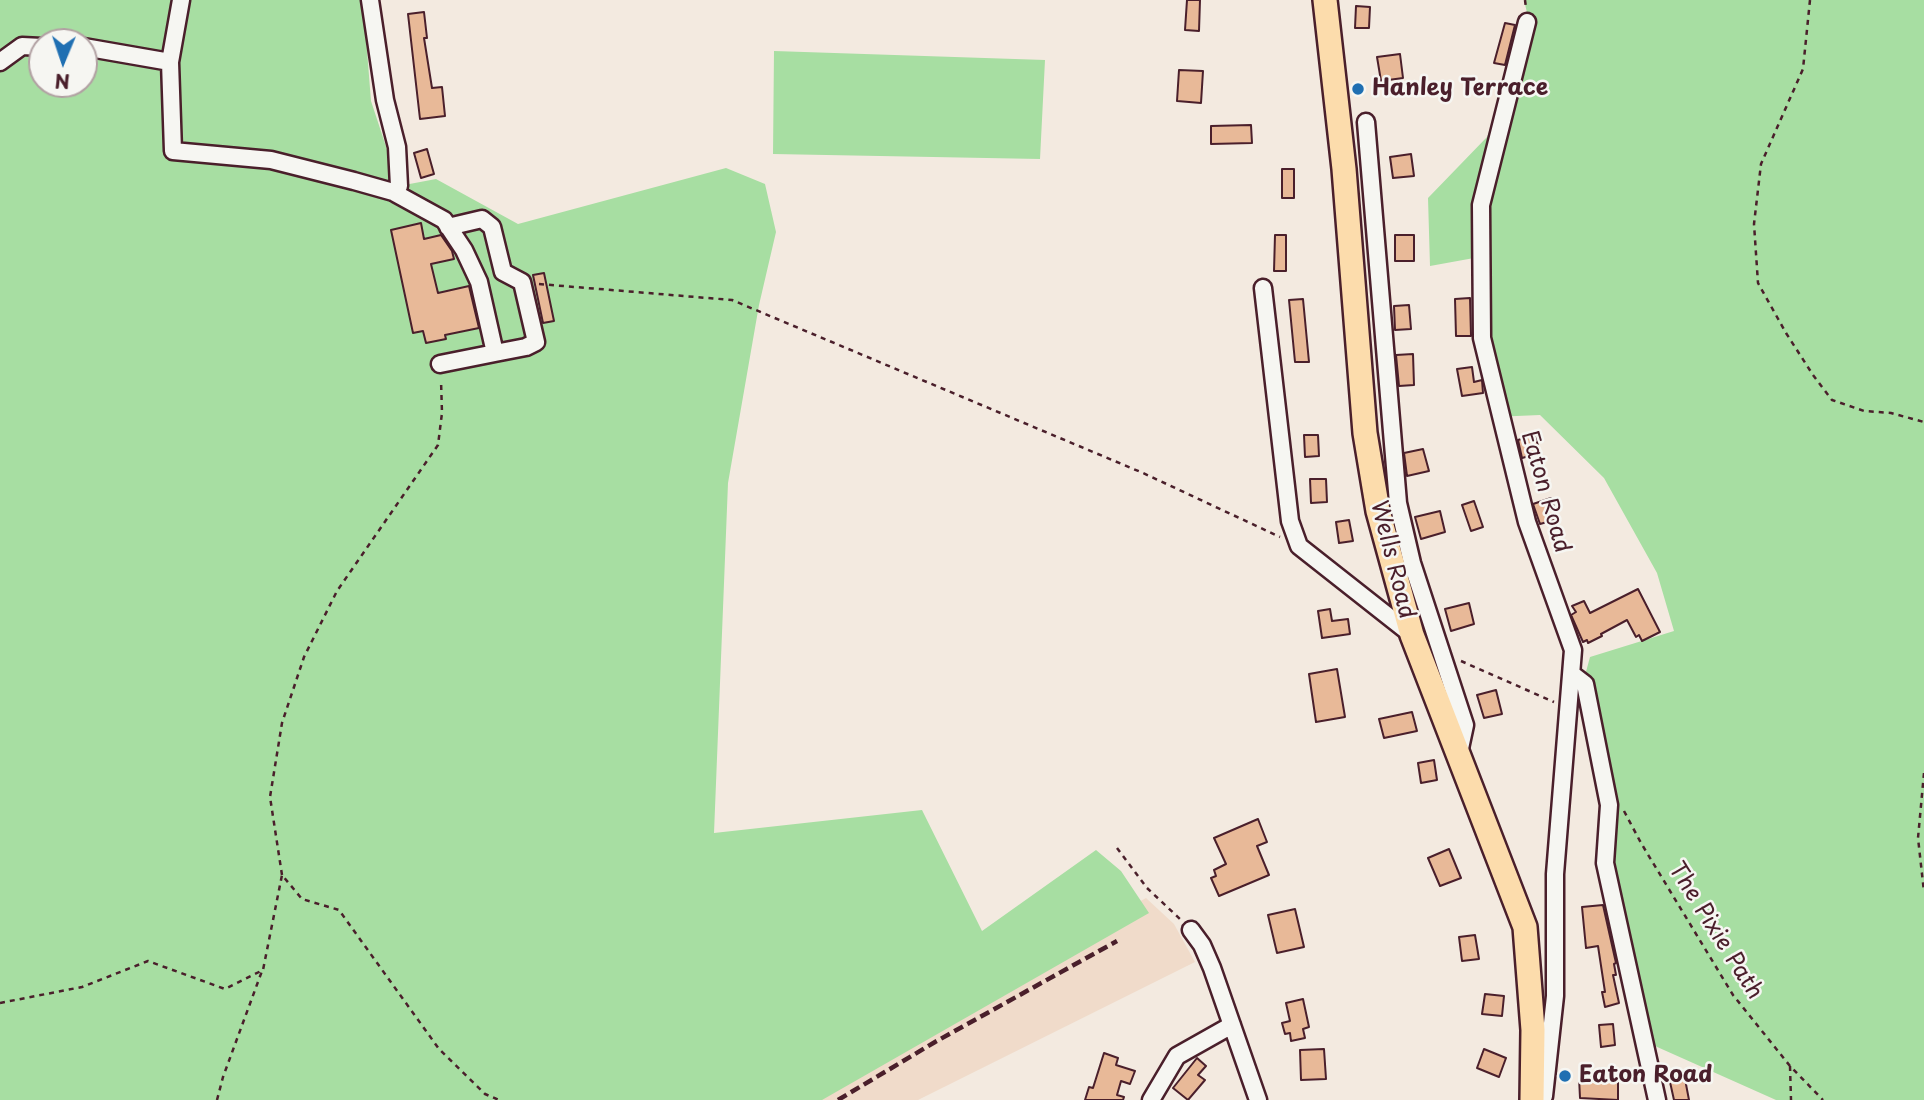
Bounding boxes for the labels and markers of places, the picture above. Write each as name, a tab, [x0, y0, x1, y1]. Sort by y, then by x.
place label: Hanley Terrace	[1372, 75, 1548, 103]
marker: Hanley Terrace	[1350, 81, 1366, 97]
place label: Eaton Road	[1579, 1062, 1712, 1090]
marker: Eaton Road	[1557, 1068, 1573, 1084]

